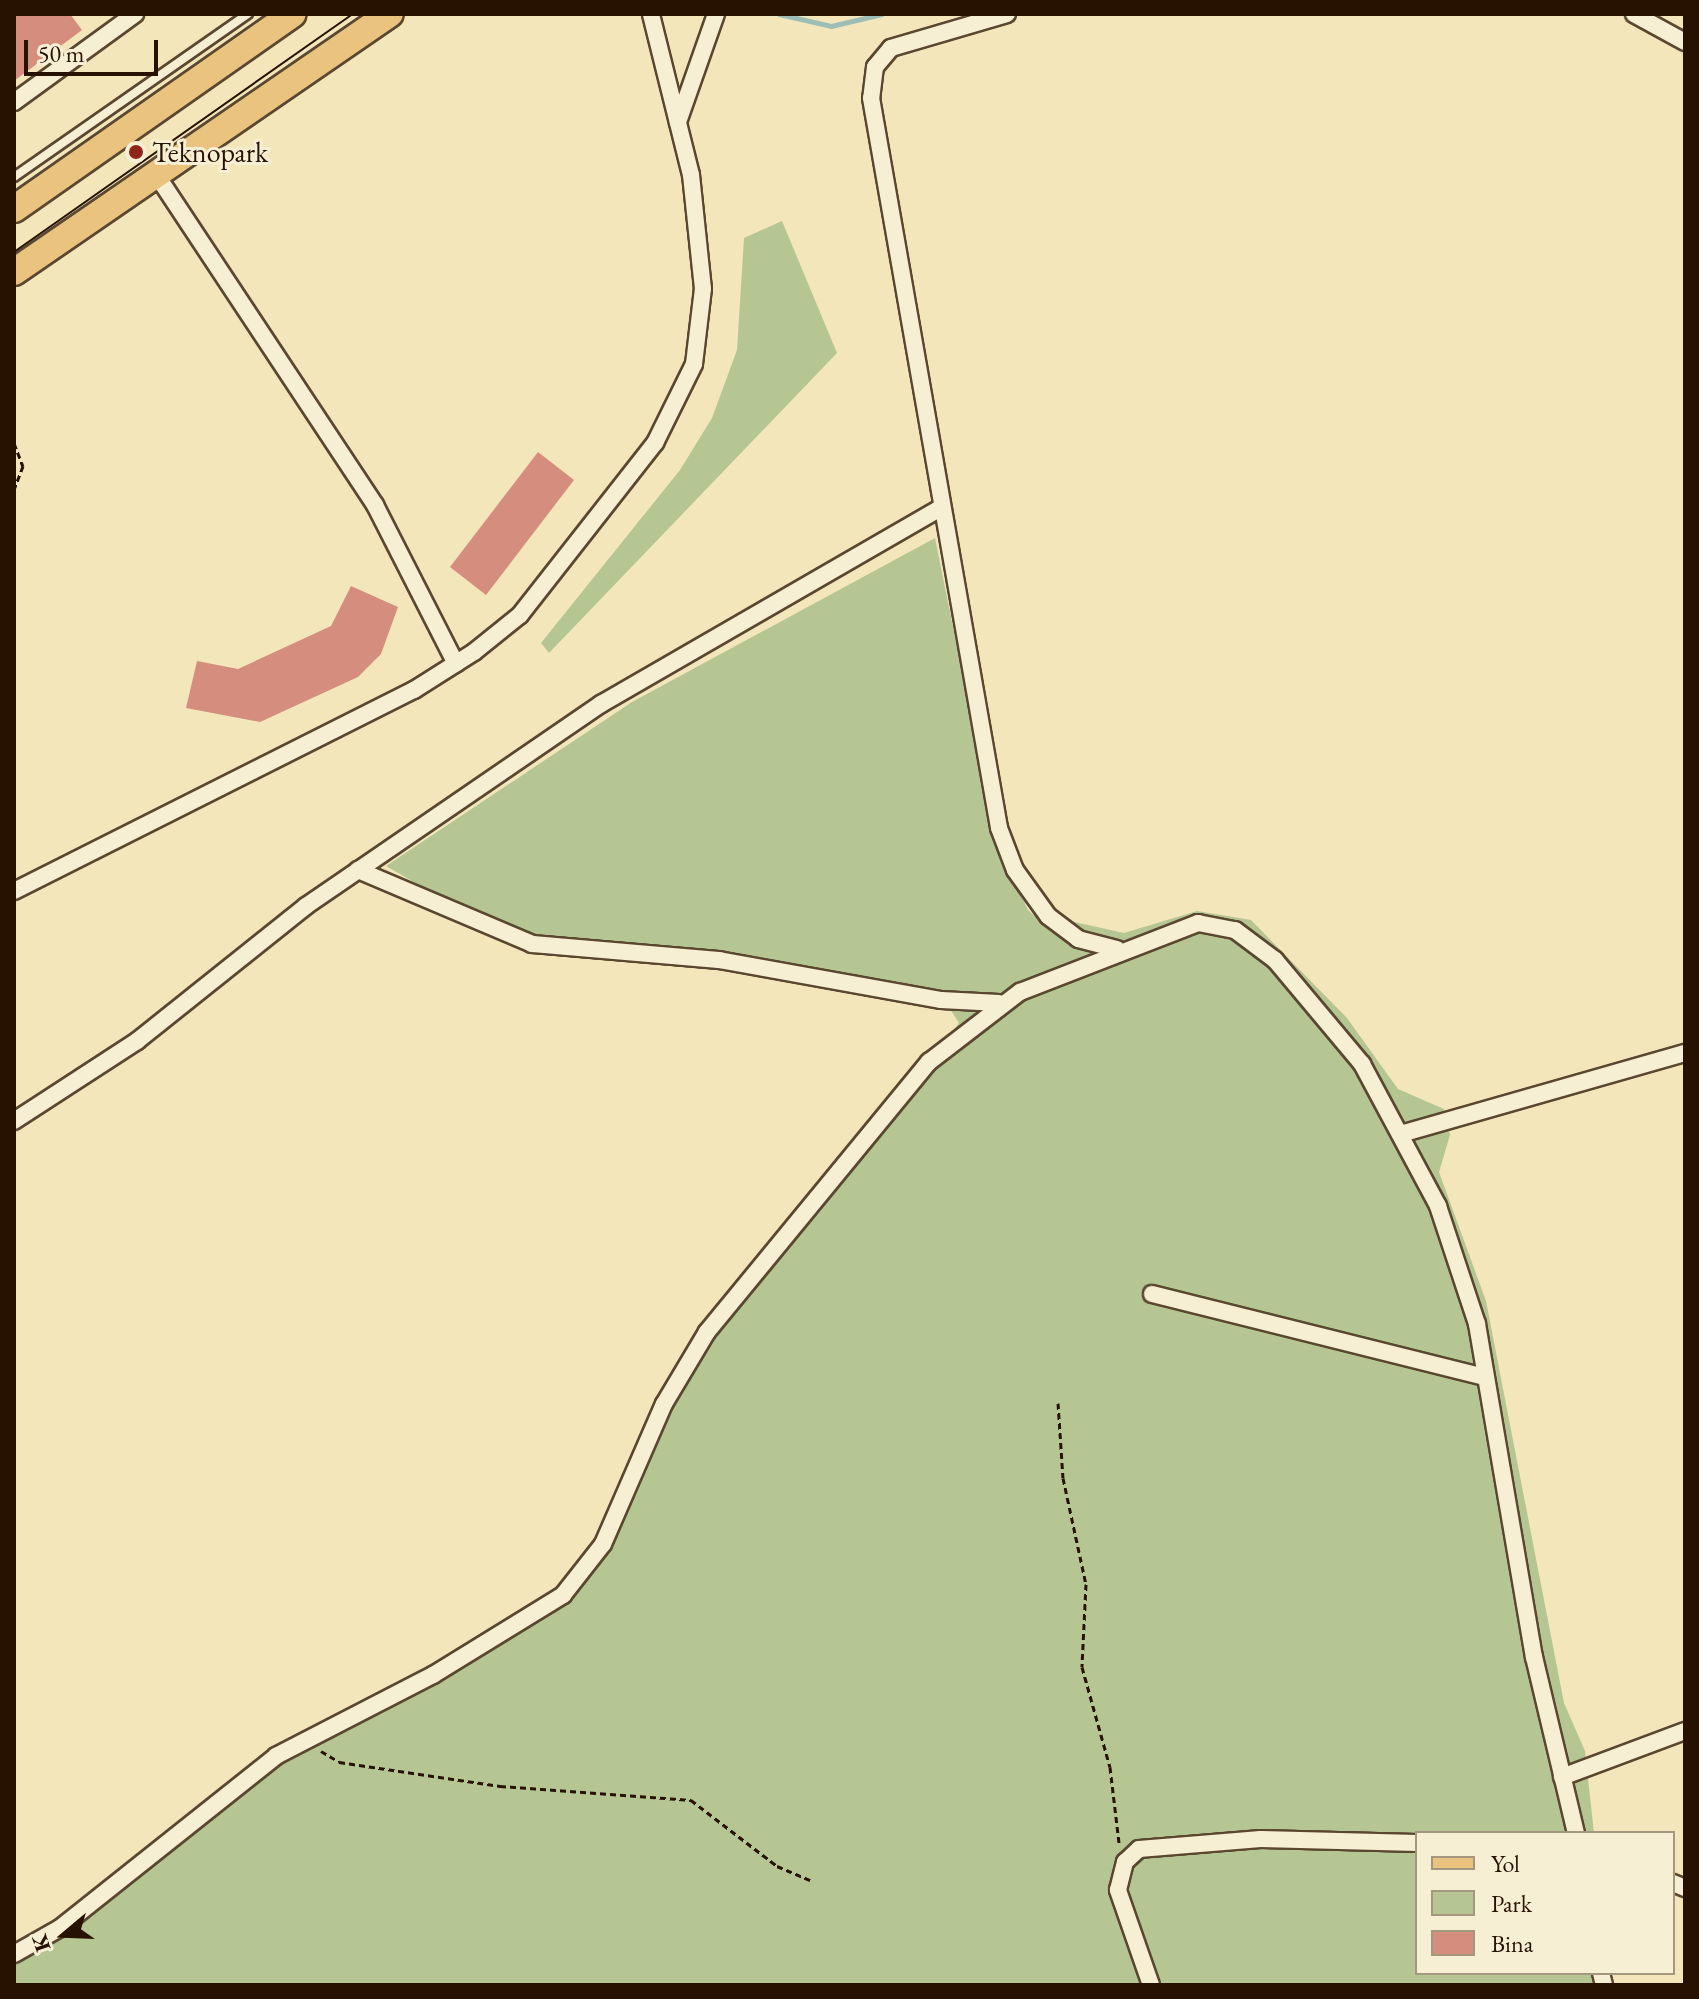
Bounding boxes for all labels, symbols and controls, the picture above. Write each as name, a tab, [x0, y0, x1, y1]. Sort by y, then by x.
scale bar	[28, 24, 162, 74]
text: 50 m	[38, 38, 85, 69]
place label: Teknopark	[152, 135, 268, 169]
marker: Teknopark	[127, 143, 145, 161]
legend	[1415, 1831, 1675, 1975]
text: Yol	[1491, 1848, 1520, 1879]
text: Park	[1491, 1888, 1532, 1919]
north arrow	[24, 1895, 104, 1975]
text: Bina	[1491, 1928, 1533, 1959]
text: K	[24, 1930, 57, 1956]

